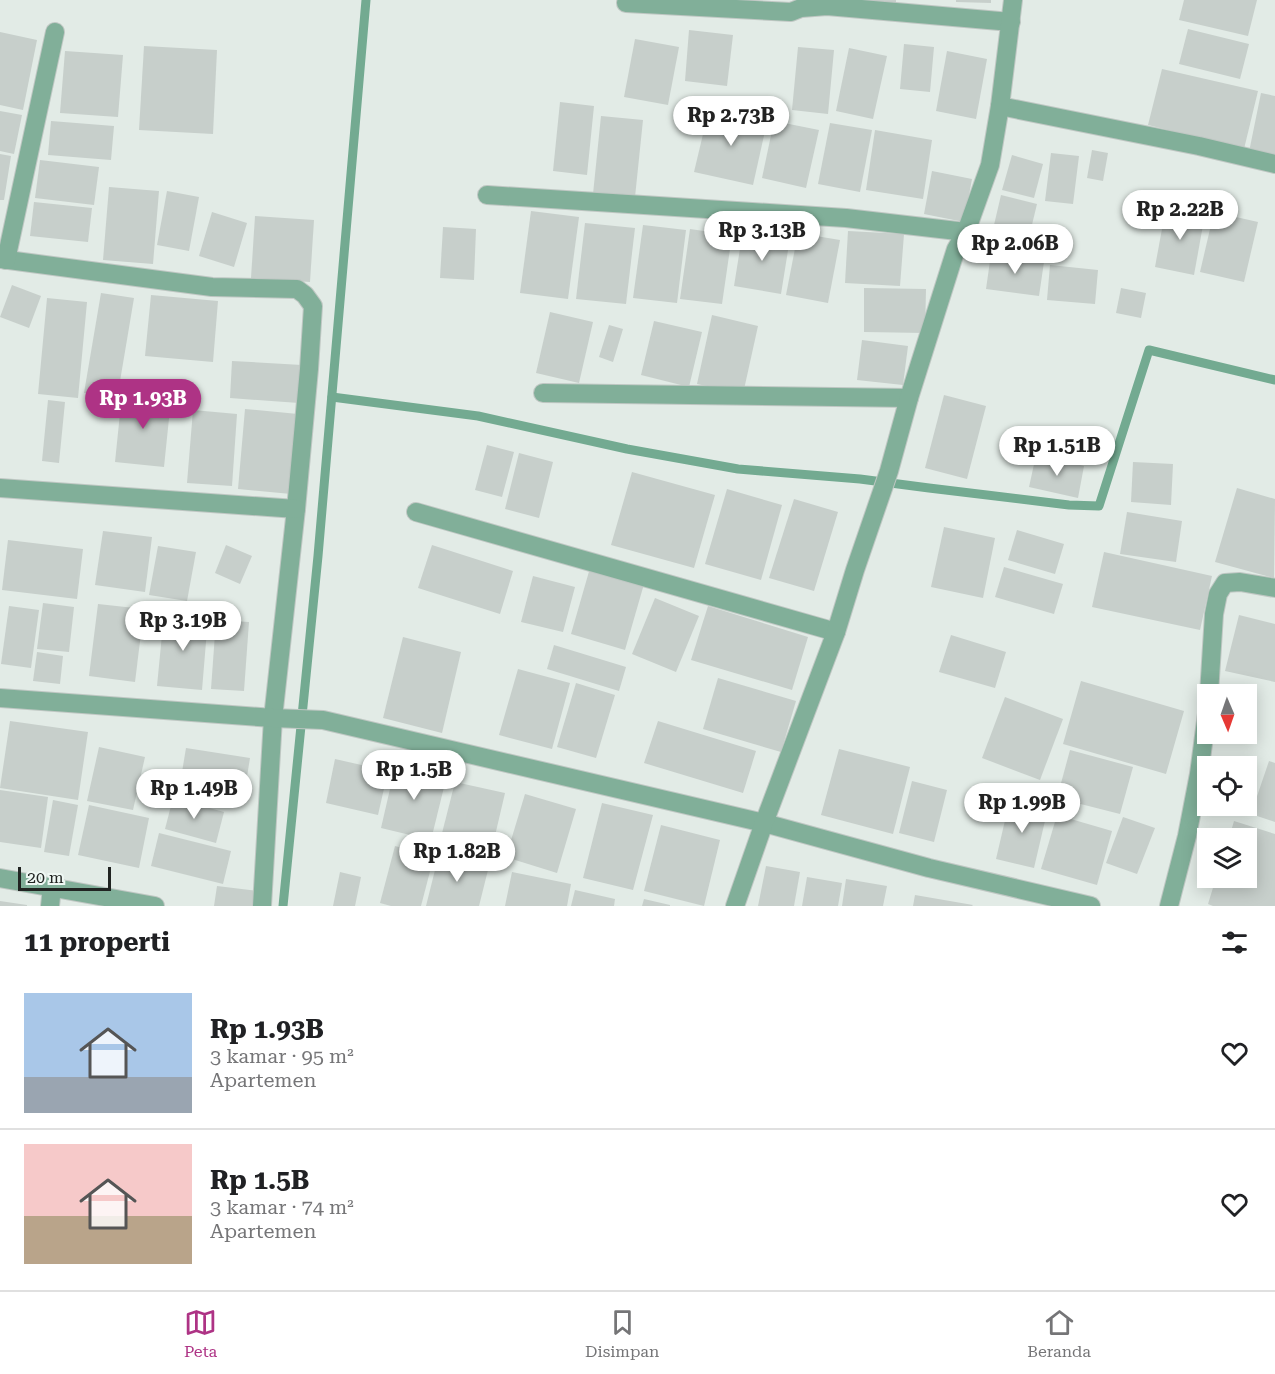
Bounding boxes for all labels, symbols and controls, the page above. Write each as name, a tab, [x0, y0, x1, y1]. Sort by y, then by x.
pin: Rp 2.73B	[669, 96, 793, 147]
text: Rp 2.73B	[687, 103, 775, 127]
pin: Rp 2.22B	[1118, 190, 1242, 241]
text: Rp 2.22B	[1136, 197, 1224, 221]
pin: Rp 3.13B	[700, 211, 824, 262]
text: Rp 3.13B	[718, 218, 806, 242]
pin: Rp 2.06B	[953, 224, 1077, 275]
text: Rp 2.06B	[971, 231, 1059, 255]
pin: Rp 1.93B	[81, 379, 205, 430]
text: Rp 1.93B	[99, 386, 187, 410]
pin: Rp 1.51B	[995, 426, 1119, 477]
text: Rp 1.51B	[1013, 433, 1101, 457]
pin: Rp 3.19B	[121, 601, 245, 652]
text: Rp 3.19B	[139, 608, 227, 632]
north arrow	[1197, 684, 1257, 744]
map controls	[1197, 684, 1257, 888]
pin: Rp 1.5B	[359, 750, 469, 801]
button: locate	[1197, 756, 1257, 816]
text: Rp 1.5B	[376, 757, 452, 781]
pin: Rp 1.49B	[132, 769, 256, 820]
text: Rp 1.49B	[150, 776, 238, 800]
pin: Rp 1.99B	[960, 783, 1084, 834]
text: Rp 1.99B	[978, 790, 1066, 814]
button: layers	[1197, 828, 1257, 888]
pin: Rp 1.82B	[395, 832, 519, 883]
text: Rp 1.82B	[413, 839, 501, 863]
scale bar	[18, 864, 111, 892]
text: 20 m	[27, 868, 64, 887]
icon: filters	[1218, 926, 1251, 959]
text: 11 properti	[24, 927, 170, 957]
text: Rp 1.93B	[210, 1014, 324, 1044]
icon: home	[72, 1017, 144, 1089]
icon: heart	[1218, 1037, 1251, 1070]
text: 3 kamar · 95 m²	[210, 1044, 354, 1068]
text: Apartemen	[210, 1068, 316, 1092]
text: Rp 1.5B	[210, 1165, 309, 1195]
icon: home	[72, 1168, 144, 1240]
icon: heart	[1218, 1188, 1251, 1221]
text: 3 kamar · 74 m²	[210, 1195, 354, 1219]
text: Apartemen	[210, 1219, 316, 1243]
tab: Peta	[184, 1306, 217, 1361]
tab: Disimpan	[585, 1306, 659, 1361]
tab: Beranda	[1027, 1306, 1091, 1361]

